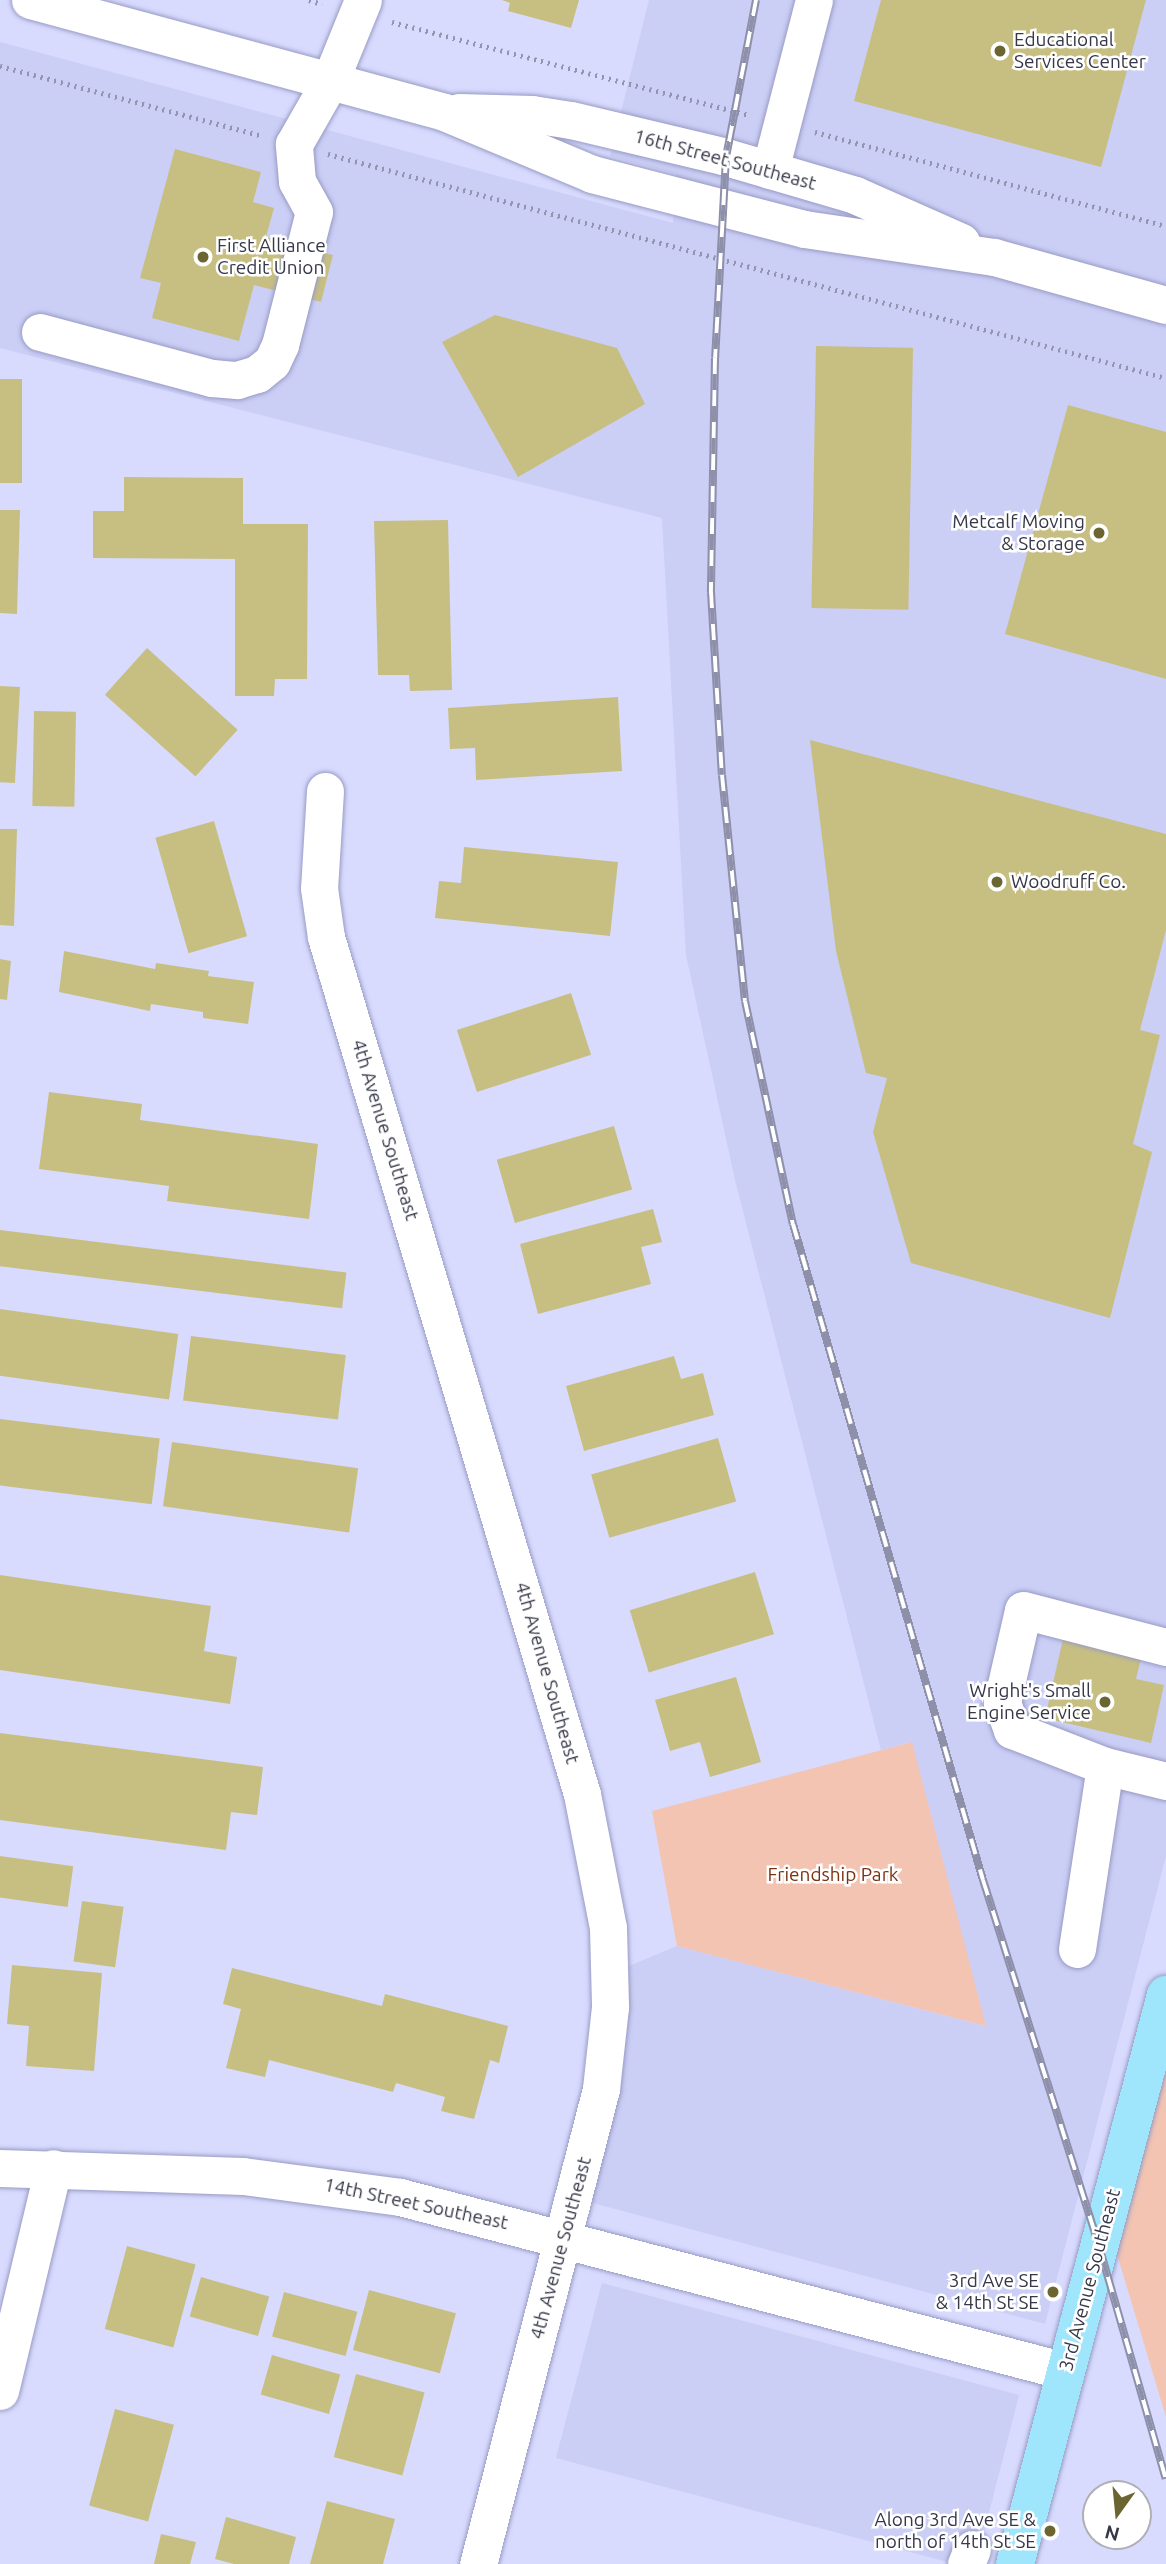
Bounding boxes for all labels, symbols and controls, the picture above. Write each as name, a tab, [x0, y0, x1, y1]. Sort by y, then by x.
place label: Educational Services Center	[1014, 29, 1146, 73]
marker: Educational Services Center	[992, 43, 1008, 59]
street label: 16th Street Southeast	[631, 125, 819, 195]
place label: First Alliance Credit Union	[217, 235, 326, 279]
marker: First Alliance Credit Union	[195, 249, 211, 265]
place label: Metcalf Moving & Storage	[952, 511, 1085, 555]
marker: Metcalf Moving & Storage	[1091, 525, 1107, 541]
place label: Woodruff Co.	[1011, 871, 1126, 893]
marker: Woodruff Co.	[989, 874, 1005, 890]
street label: 4th Avenue Southeast	[347, 1037, 423, 1223]
street label: 4th Avenue Southeast	[510, 1580, 584, 1766]
place label: Wright's Small Engine Service	[967, 1680, 1091, 1724]
marker: Wright's Small Engine Service	[1097, 1694, 1113, 1710]
park label: Friendship Park	[768, 1864, 898, 1886]
street label: 4th Avenue Southeast	[526, 2154, 596, 2342]
street label: 14th Street Southeast	[322, 2173, 510, 2235]
street label: 3rd Avenue Southeast	[1055, 2186, 1125, 2374]
place label: 3rd Ave SE & 14th St SE	[936, 2270, 1039, 2314]
marker: 3rd Ave SE & 14th St SE	[1045, 2284, 1061, 2300]
north arrow	[1082, 2480, 1152, 2550]
place label: Along 3rd Ave SE & north of 14th St SE	[875, 2509, 1036, 2553]
text: N	[1102, 2521, 1122, 2546]
marker: Along 3rd Ave SE & north of 14th St SE	[1042, 2523, 1058, 2539]

